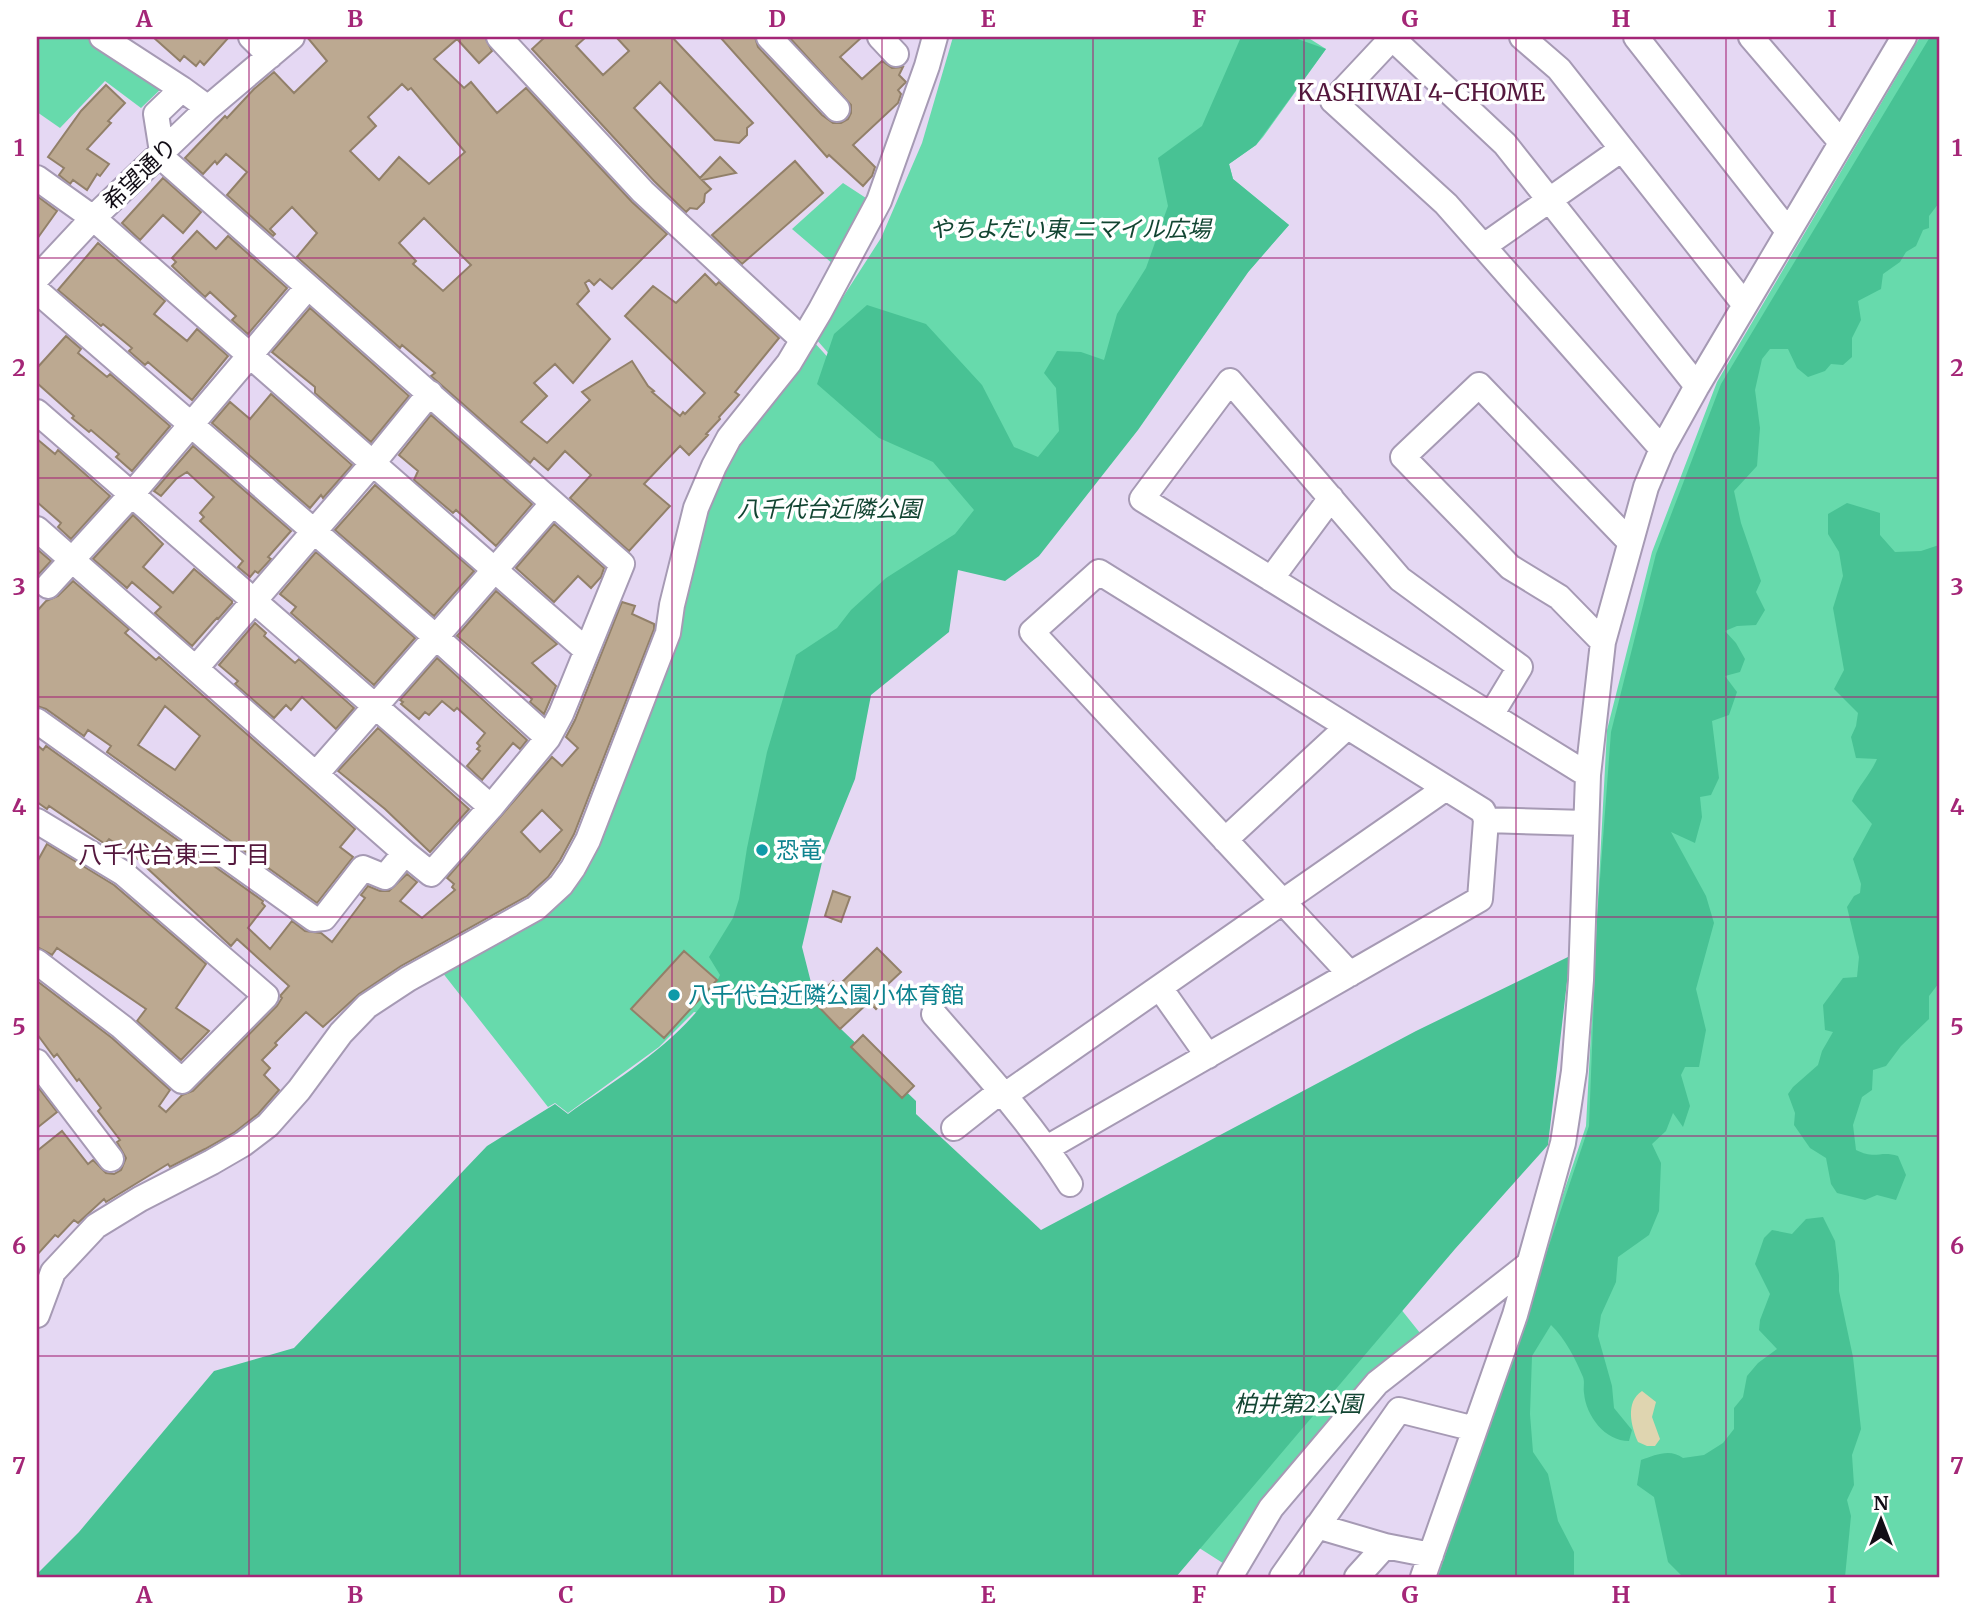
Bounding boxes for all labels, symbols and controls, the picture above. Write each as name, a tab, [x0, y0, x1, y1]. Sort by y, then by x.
text: A	[135, 4, 153, 33]
text: B	[347, 4, 363, 33]
text: C	[558, 4, 574, 33]
text: D	[768, 4, 786, 33]
text: E	[980, 4, 996, 33]
text: F	[1192, 4, 1206, 33]
text: G	[1402, 4, 1419, 33]
text: H	[1612, 4, 1631, 33]
text: I	[1827, 4, 1837, 33]
district label: KASHIWAI 4-CHOME	[1297, 77, 1546, 108]
street label: 希望通り	[96, 131, 183, 216]
text: 1	[14, 133, 25, 162]
text: 1	[1952, 133, 1963, 162]
park label: やちよだい東 ニマイル広場	[929, 214, 1214, 243]
text: 2	[12, 353, 26, 382]
text: 2	[1950, 353, 1964, 382]
park label: 八千代台近隣公園	[737, 494, 924, 523]
text: 3	[12, 572, 26, 601]
text: 3	[1950, 572, 1964, 601]
text: 4	[12, 792, 27, 821]
text: 4	[1950, 792, 1965, 821]
place label: 恐竜	[776, 835, 822, 864]
district label: 八千代台東三丁目	[78, 839, 270, 870]
marker: 恐竜	[754, 842, 770, 858]
place label: 八千代台近隣公園小体育館	[688, 980, 964, 1009]
marker: 八千代台近隣公園小体育館	[666, 987, 682, 1003]
text: 5	[12, 1012, 26, 1041]
text: 5	[1950, 1012, 1964, 1041]
text: 6	[12, 1231, 26, 1260]
text: 6	[1950, 1231, 1964, 1260]
park label: 柏井第2公園	[1234, 1389, 1365, 1418]
text: 7	[12, 1451, 26, 1480]
text: 7	[1950, 1451, 1964, 1480]
north arrow	[1846, 1484, 1916, 1554]
text: N	[1873, 1491, 1889, 1515]
text: A	[135, 1580, 153, 1609]
text: B	[347, 1580, 363, 1609]
text: C	[558, 1580, 574, 1609]
text: D	[768, 1580, 786, 1609]
text: E	[980, 1580, 996, 1609]
text: F	[1192, 1580, 1206, 1609]
text: G	[1402, 1580, 1419, 1609]
text: H	[1612, 1580, 1631, 1609]
text: I	[1827, 1580, 1837, 1609]

